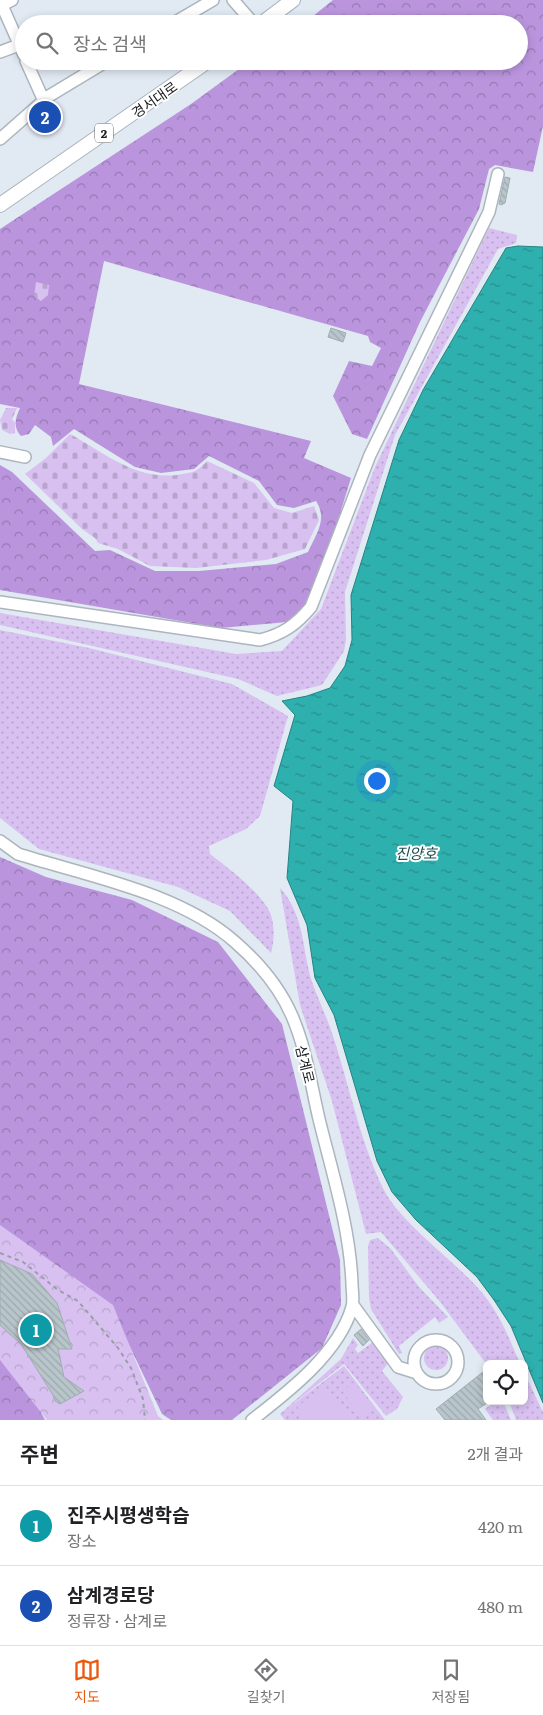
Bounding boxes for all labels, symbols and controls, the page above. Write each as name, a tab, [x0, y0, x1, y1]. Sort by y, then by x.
search box	[15, 15, 528, 70]
icon: search	[33, 29, 61, 57]
text: 장소 검색	[73, 29, 147, 57]
street label: 경서대로	[127, 76, 181, 122]
pin: 2	[29, 98, 61, 136]
road number: 2	[95, 124, 113, 142]
your location	[364, 768, 390, 794]
water label: 진양호	[395, 841, 438, 864]
street label: 삼계로	[292, 1043, 320, 1085]
pin: 1	[20, 1311, 52, 1349]
map controls	[483, 1360, 528, 1405]
button: locate	[483, 1360, 528, 1405]
text: 주변	[20, 1437, 59, 1468]
text: 2개 결과	[468, 1441, 523, 1465]
text: 진주시평생학습	[67, 1500, 189, 1528]
text: 1	[33, 1514, 39, 1538]
text: 420 m	[478, 1514, 523, 1538]
text: 장소	[67, 1528, 96, 1552]
text: 삼계경로당	[67, 1580, 154, 1608]
text: 2	[32, 1594, 40, 1618]
text: 480 m	[477, 1594, 523, 1618]
text: 정류장 · 삼계로	[67, 1608, 167, 1632]
tab: 지도	[73, 1656, 101, 1706]
tab: 길찾기	[247, 1656, 286, 1706]
tab: 저장됨	[431, 1656, 470, 1706]

